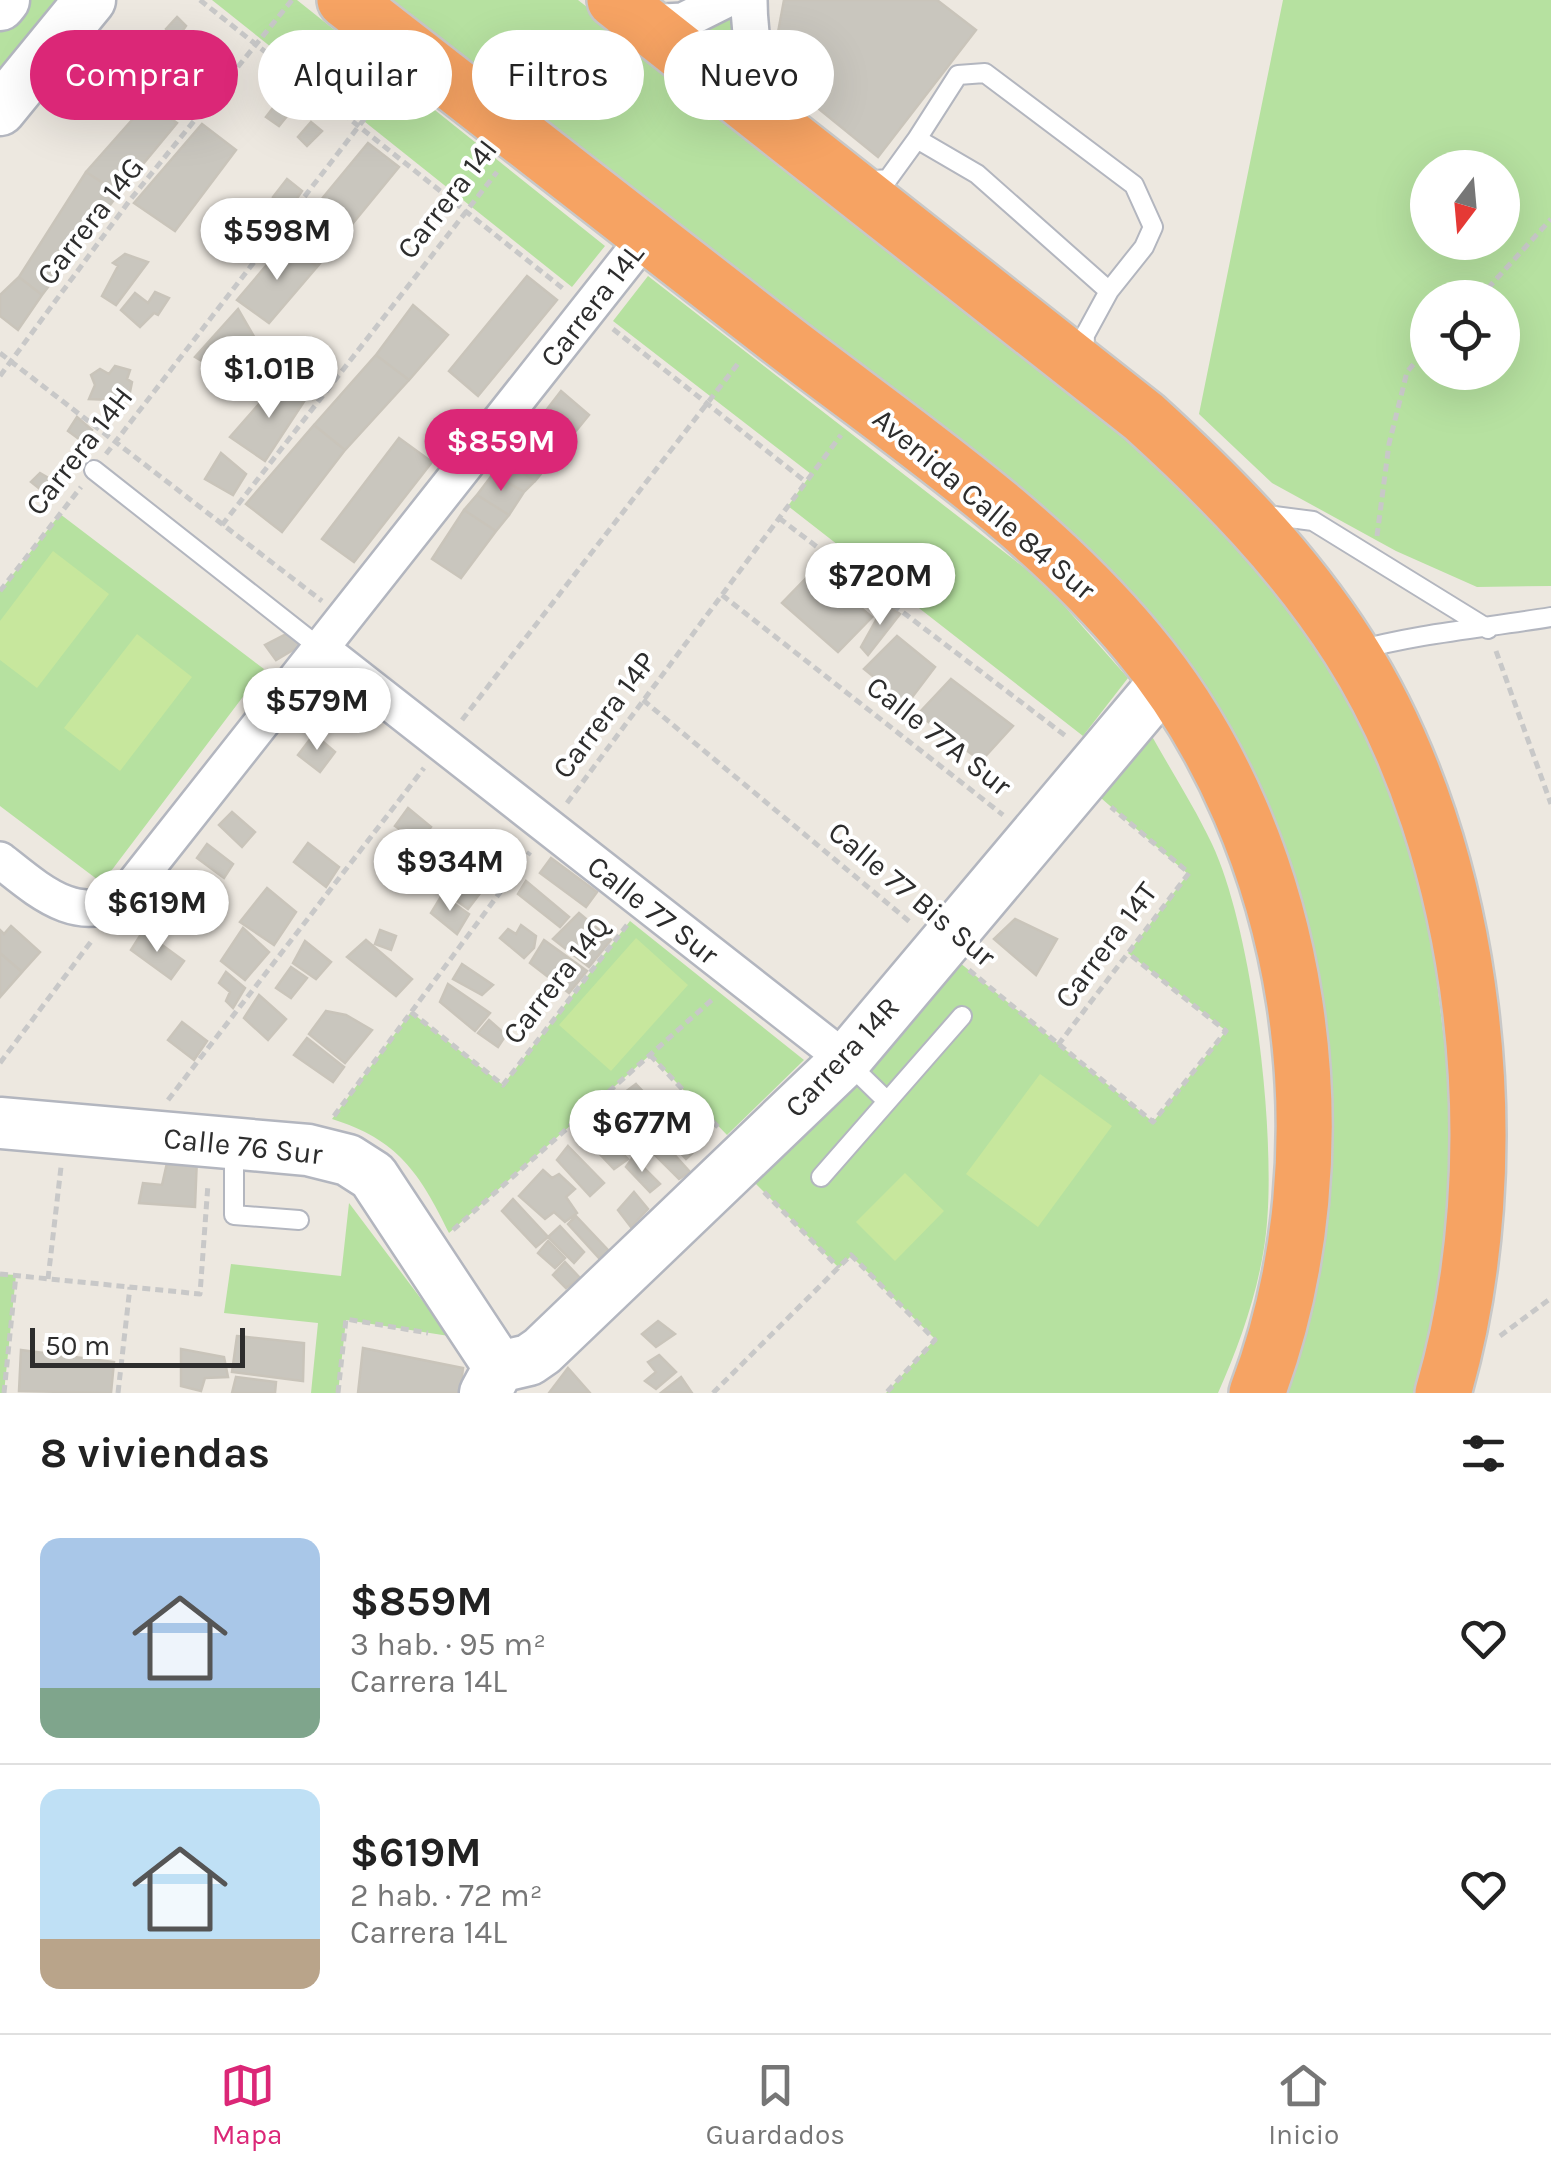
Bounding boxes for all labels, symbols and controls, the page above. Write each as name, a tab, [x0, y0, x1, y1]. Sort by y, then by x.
chip: Comprar	[30, 30, 238, 120]
chip: Alquilar	[258, 30, 452, 120]
chip: Filtros	[472, 30, 644, 120]
chip: Nuevo	[664, 30, 834, 120]
street label: Carrera 14I	[389, 132, 505, 266]
street label: Carrera 14G	[29, 150, 151, 292]
north arrow	[1410, 150, 1520, 260]
map controls	[1410, 150, 1520, 390]
pin: $598M	[207, 198, 347, 283]
text: $598M	[223, 212, 331, 249]
street label: Carrera 14L	[533, 236, 651, 374]
button: locate	[1410, 280, 1520, 390]
pin: $1.01B	[188, 336, 350, 421]
text: $1.01B	[223, 350, 315, 387]
street label: Carrera 14H	[18, 380, 140, 522]
street label: Avenida Calle 84 Sur	[865, 400, 1103, 608]
pin: $859M	[431, 409, 571, 494]
text: $859M	[447, 423, 555, 460]
pin: $720M	[810, 543, 950, 628]
text: $720M	[827, 557, 933, 594]
street label: Carrera 14P	[545, 644, 663, 786]
pin: $579M	[247, 668, 387, 753]
street label: Calle 77A Sur	[859, 668, 1019, 804]
text: $579M	[265, 682, 369, 719]
street label: Calle 77 Bis Sur	[821, 814, 1003, 974]
pin: $934M	[380, 829, 520, 914]
text: $934M	[396, 843, 504, 880]
street label: Calle 77 Sur	[580, 848, 726, 973]
pin: $619M	[87, 870, 227, 955]
street label: Carrera 14T	[1047, 875, 1165, 1015]
text: $619M	[107, 884, 207, 921]
street label: Carrera 14Q	[495, 909, 617, 1051]
street label: Carrera 14R	[777, 989, 907, 1125]
pin: $677M	[572, 1090, 712, 1175]
text: $677M	[591, 1104, 693, 1141]
street label: Calle 76 Sur	[162, 1120, 324, 1172]
scale bar	[30, 1323, 245, 1368]
text: 50 m	[45, 1329, 110, 1362]
icon: filters	[1456, 1426, 1511, 1481]
text: 8 viviendas	[40, 1428, 270, 1478]
text: $859M	[350, 1576, 493, 1626]
icon: home	[120, 1578, 240, 1698]
icon: heart	[1456, 1611, 1511, 1666]
text: 3 hab. · 95 m²	[350, 1626, 546, 1663]
text: Carrera 14L	[350, 1663, 507, 1700]
text: $619M	[350, 1827, 482, 1877]
icon: home	[120, 1829, 240, 1949]
icon: heart	[1456, 1862, 1511, 1917]
text: 2 hab. · 72 m²	[350, 1877, 543, 1914]
text: Carrera 14L	[350, 1914, 507, 1951]
tab: Mapa	[212, 2058, 283, 2151]
tab: Guardados	[706, 2058, 845, 2151]
tab: Inicio	[1268, 2058, 1339, 2151]

